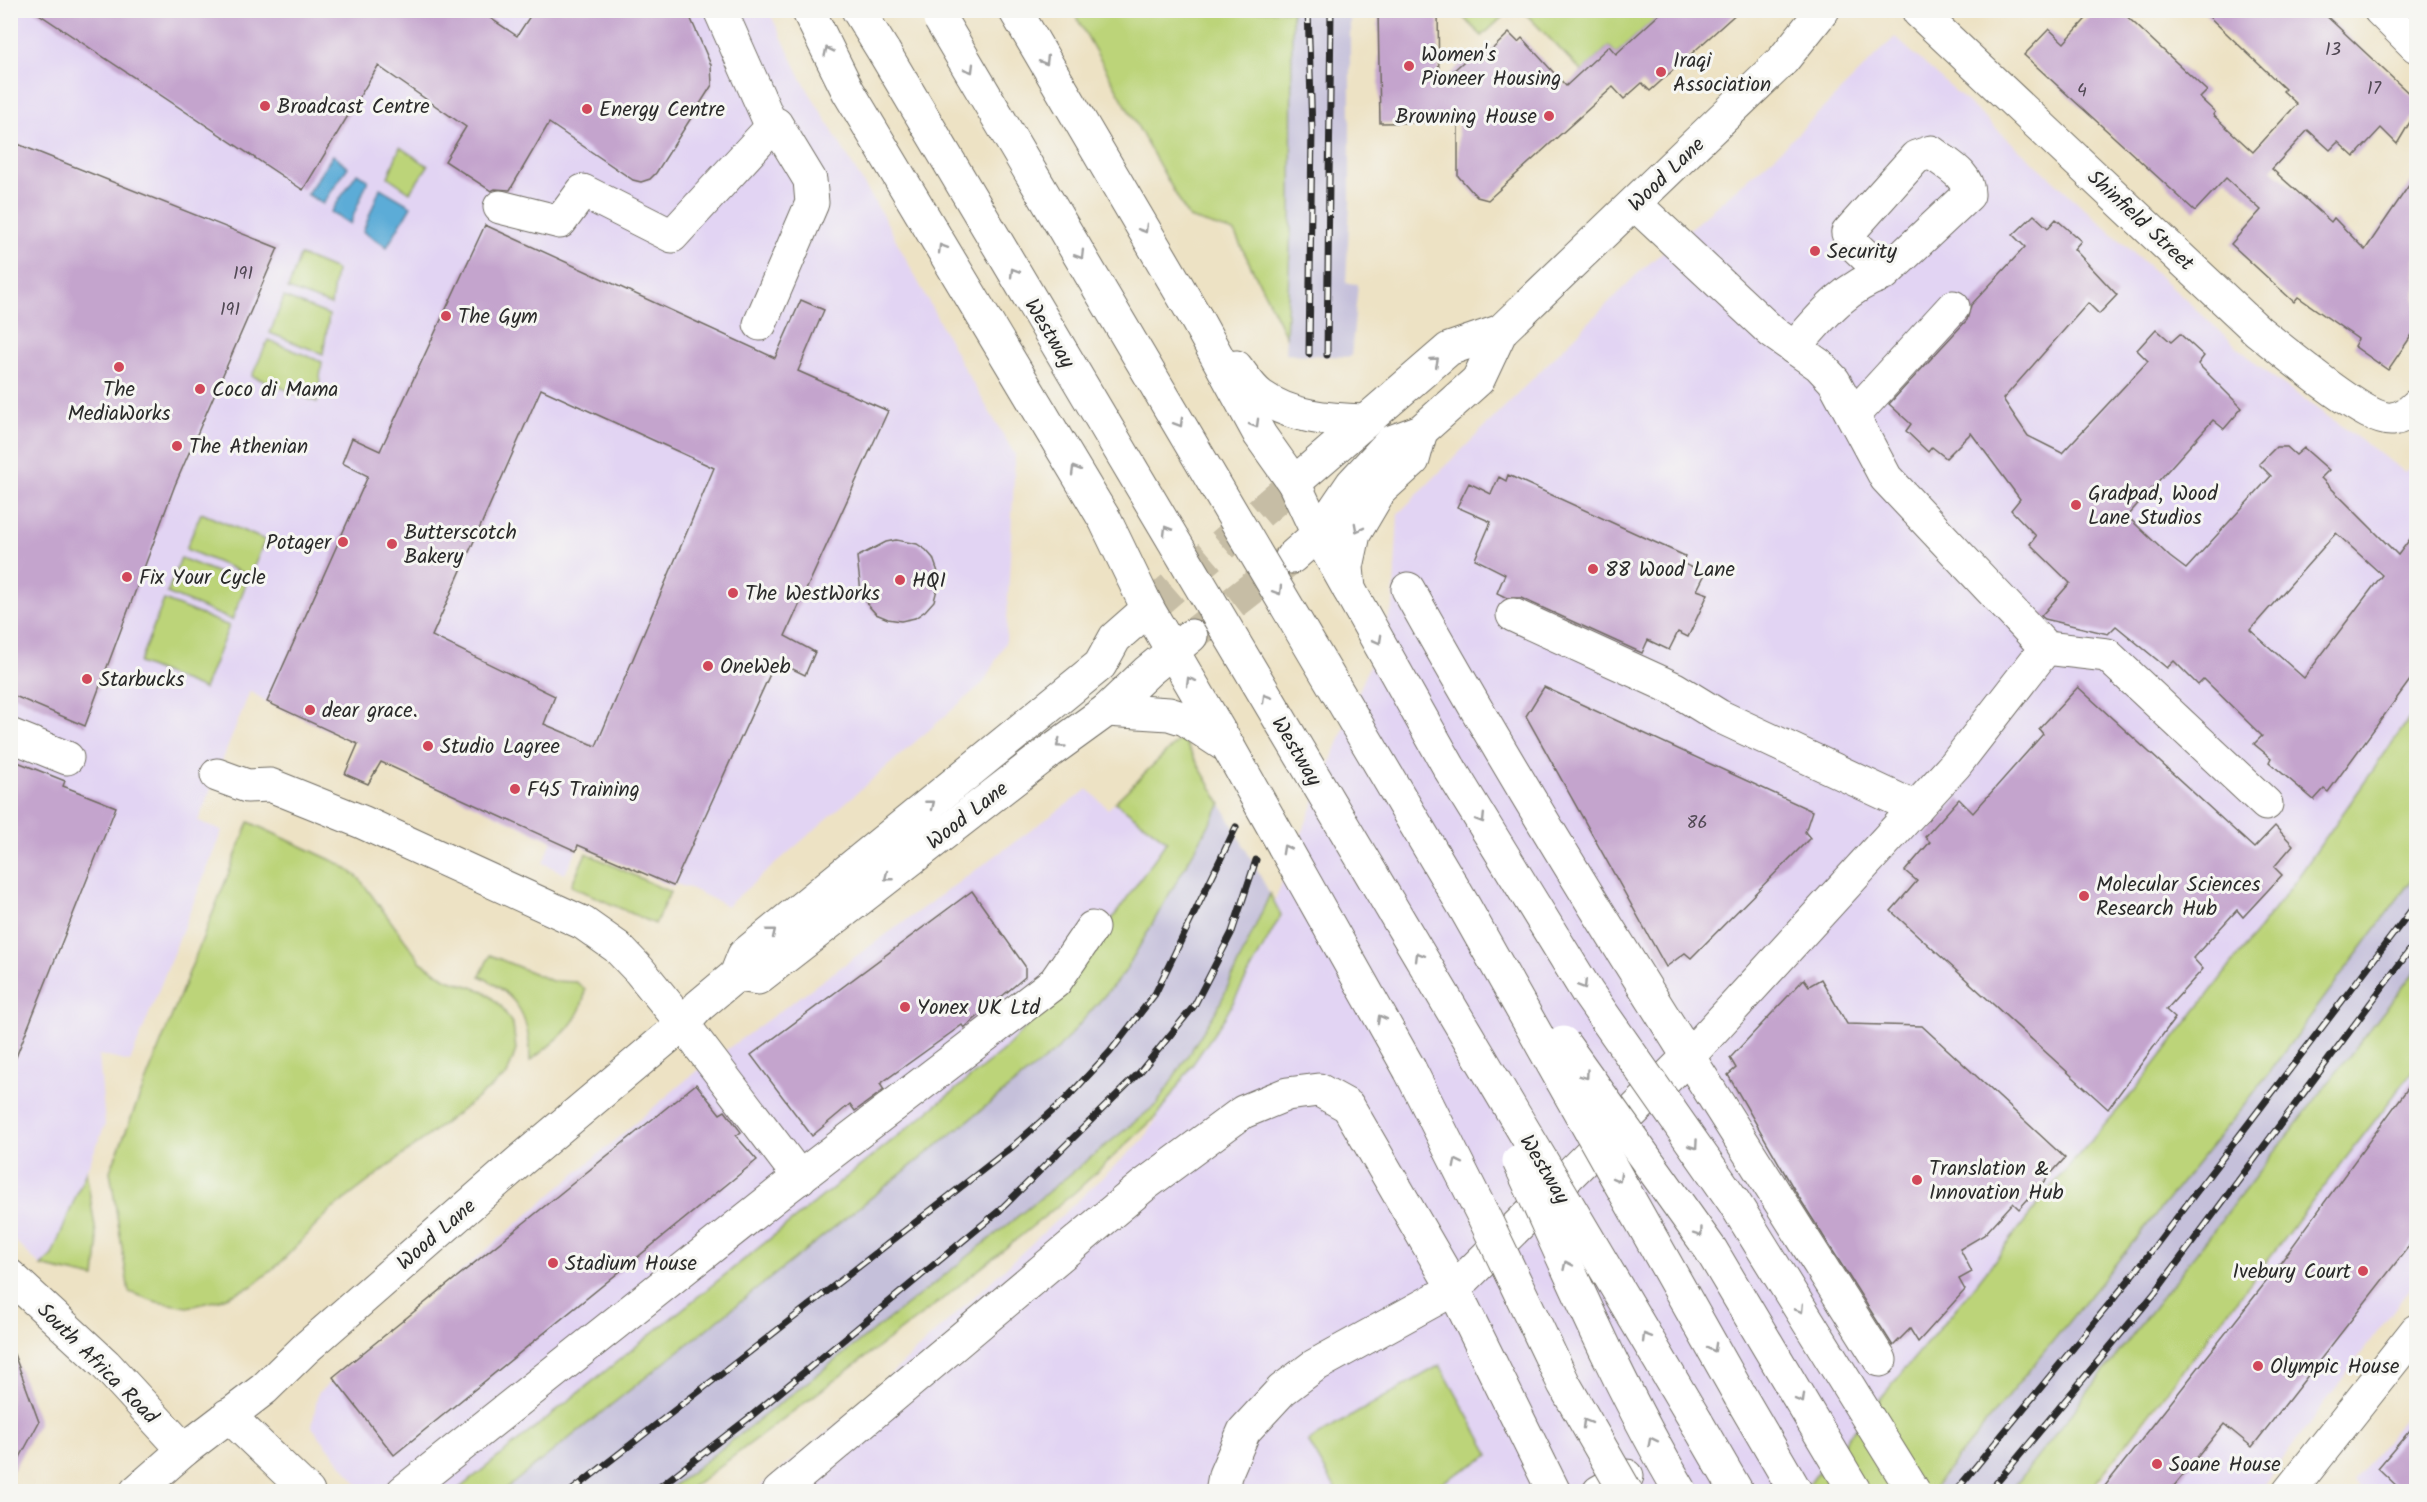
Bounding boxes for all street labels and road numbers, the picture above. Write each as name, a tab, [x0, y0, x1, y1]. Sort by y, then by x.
street label: Wood Lane	[1621, 129, 1714, 220]
street label: Shinfield Street	[2079, 163, 2202, 280]
street label: Westway	[1015, 292, 1083, 375]
street label: Westway	[1262, 710, 1330, 793]
street label: Wood Lane	[920, 773, 1016, 859]
street label: Westway	[1510, 1128, 1578, 1211]
street label: Wood Lane	[390, 1191, 485, 1279]
street label: South Africa Road	[28, 1296, 166, 1433]

